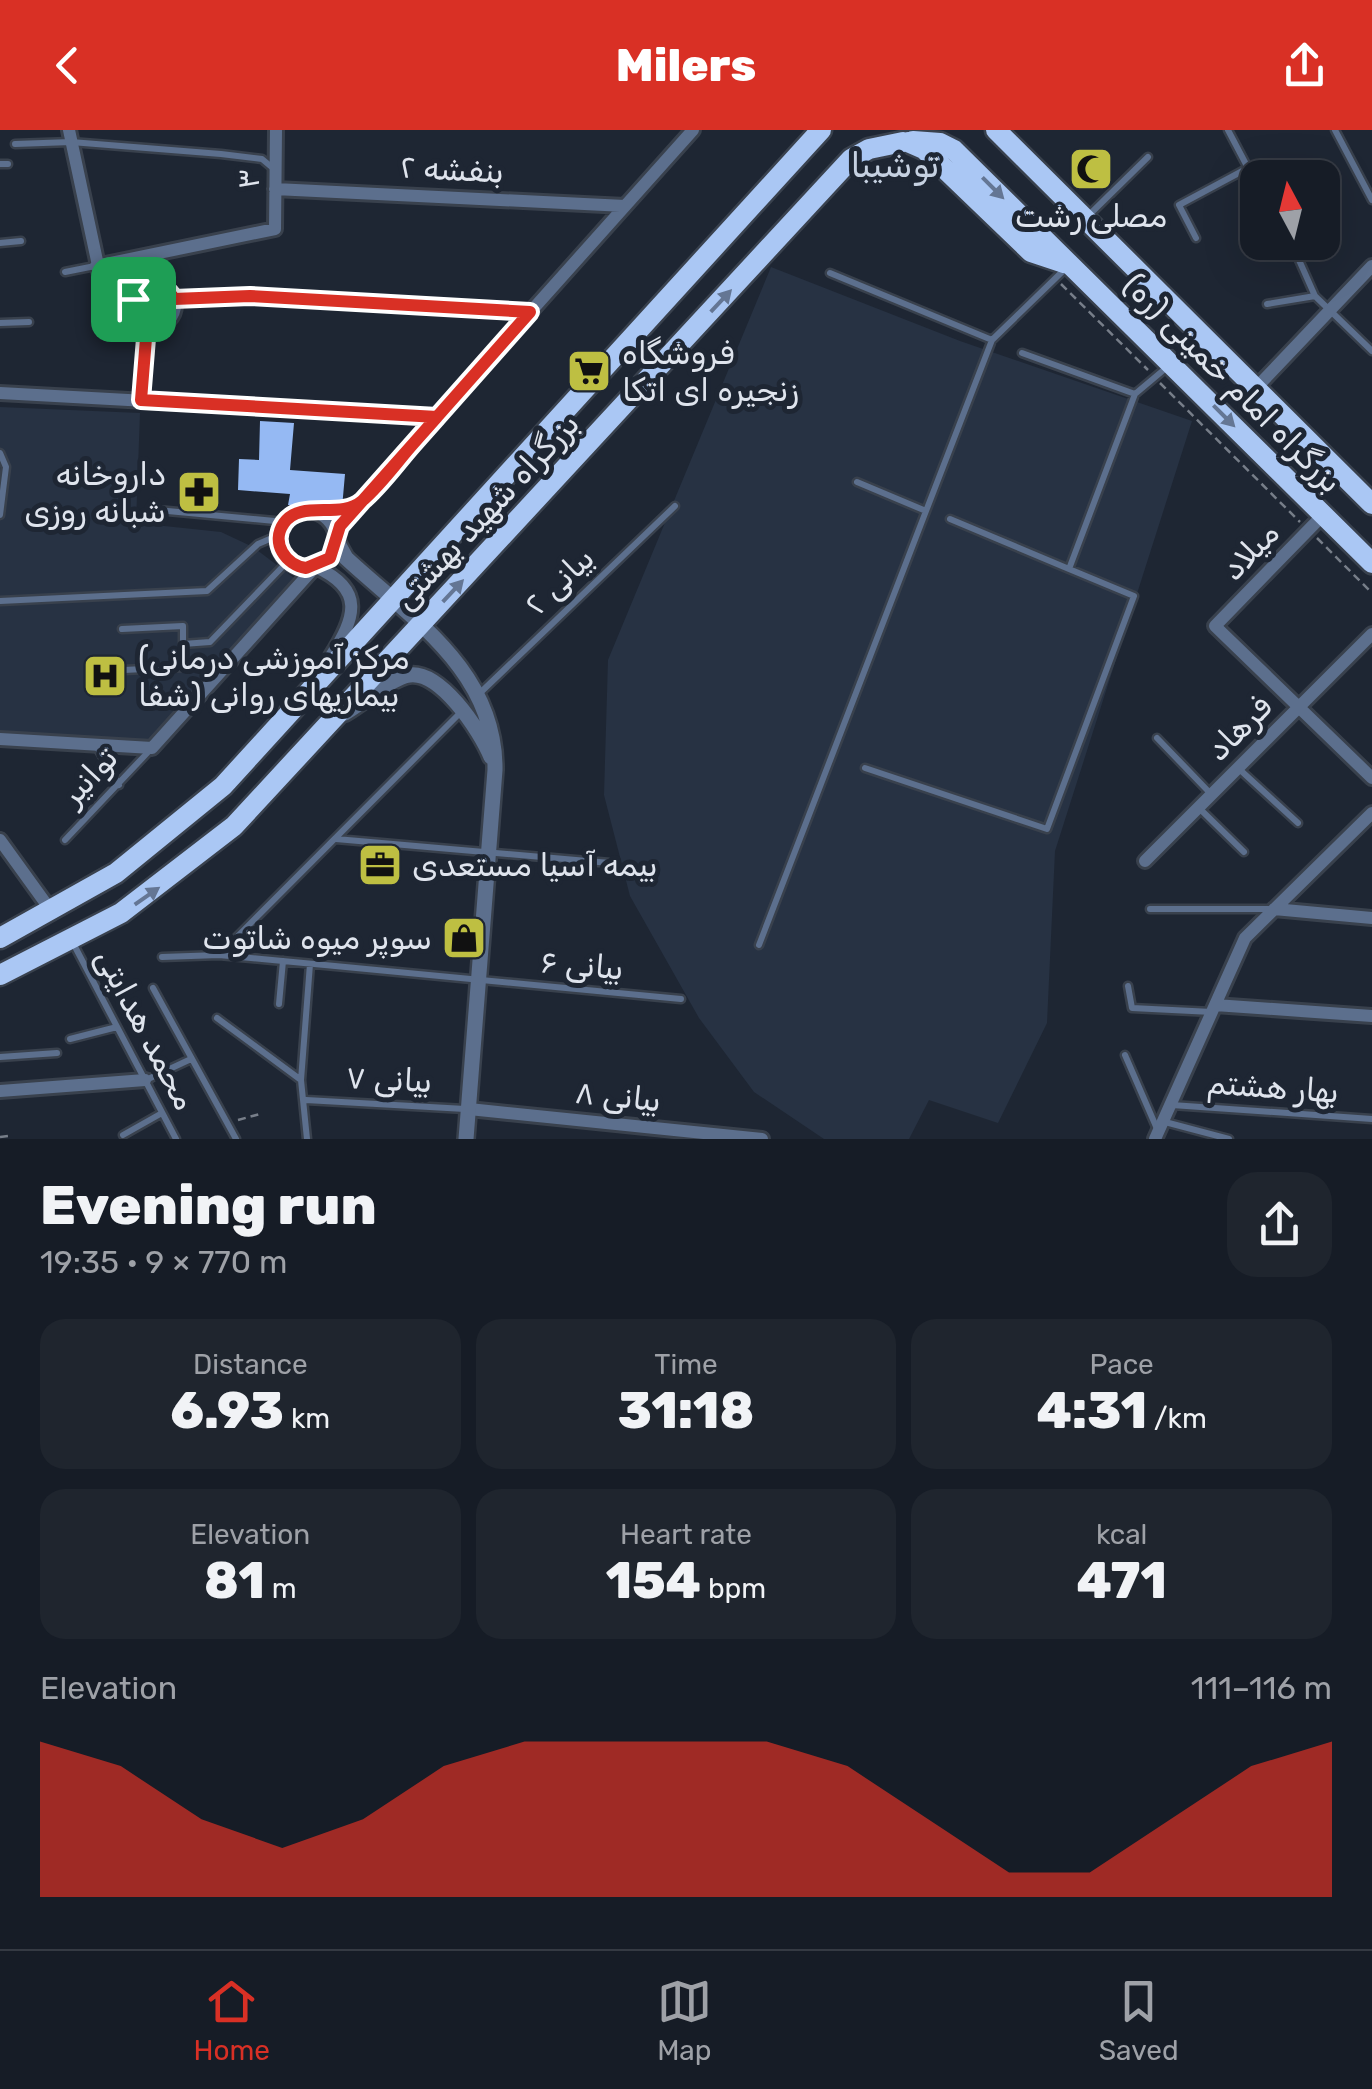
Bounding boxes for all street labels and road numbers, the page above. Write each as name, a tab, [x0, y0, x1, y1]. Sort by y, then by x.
street label: بنفشه ۲	[399, 147, 505, 191]
street label: ۳	[229, 168, 267, 190]
street label: بزرگراه امام خمینی (ره)	[1114, 266, 1350, 502]
street label: بزرگراه شهید بهشتی	[385, 405, 587, 617]
street label: میلاد	[1213, 514, 1287, 588]
street label: بیانی ۲	[516, 539, 602, 623]
street label: فرهاد	[1198, 687, 1280, 769]
street label: توانیر	[51, 739, 125, 815]
street label: محمد هدایتی	[88, 942, 204, 1116]
street label: بیانی ۶	[539, 942, 625, 988]
street label: بیانی ۷	[345, 1058, 433, 1100]
street label: بهار هشتم	[1206, 1063, 1340, 1113]
street label: بیانی ۸	[573, 1073, 663, 1119]

